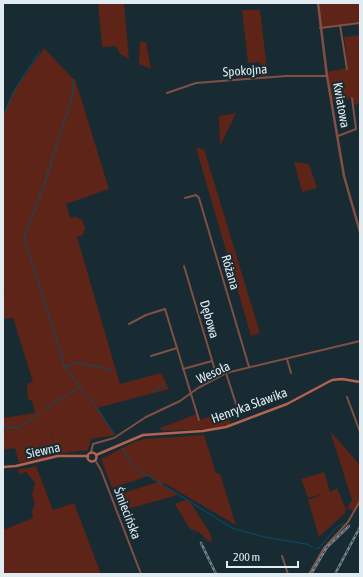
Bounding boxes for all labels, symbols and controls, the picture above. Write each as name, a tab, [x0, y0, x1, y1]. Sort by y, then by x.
street label: Spokojna	[222, 61, 268, 80]
street label: Kwiatowa	[330, 81, 353, 129]
street label: Różana	[218, 253, 243, 291]
street label: Dębowa	[197, 298, 222, 340]
street label: Wesoła	[194, 358, 232, 387]
street label: Henryka Sławika	[209, 385, 289, 426]
street label: Siewna	[25, 440, 61, 461]
street label: Śmiecińska	[111, 485, 144, 541]
scale bar	[227, 543, 298, 569]
text: 200 m	[233, 550, 260, 564]

